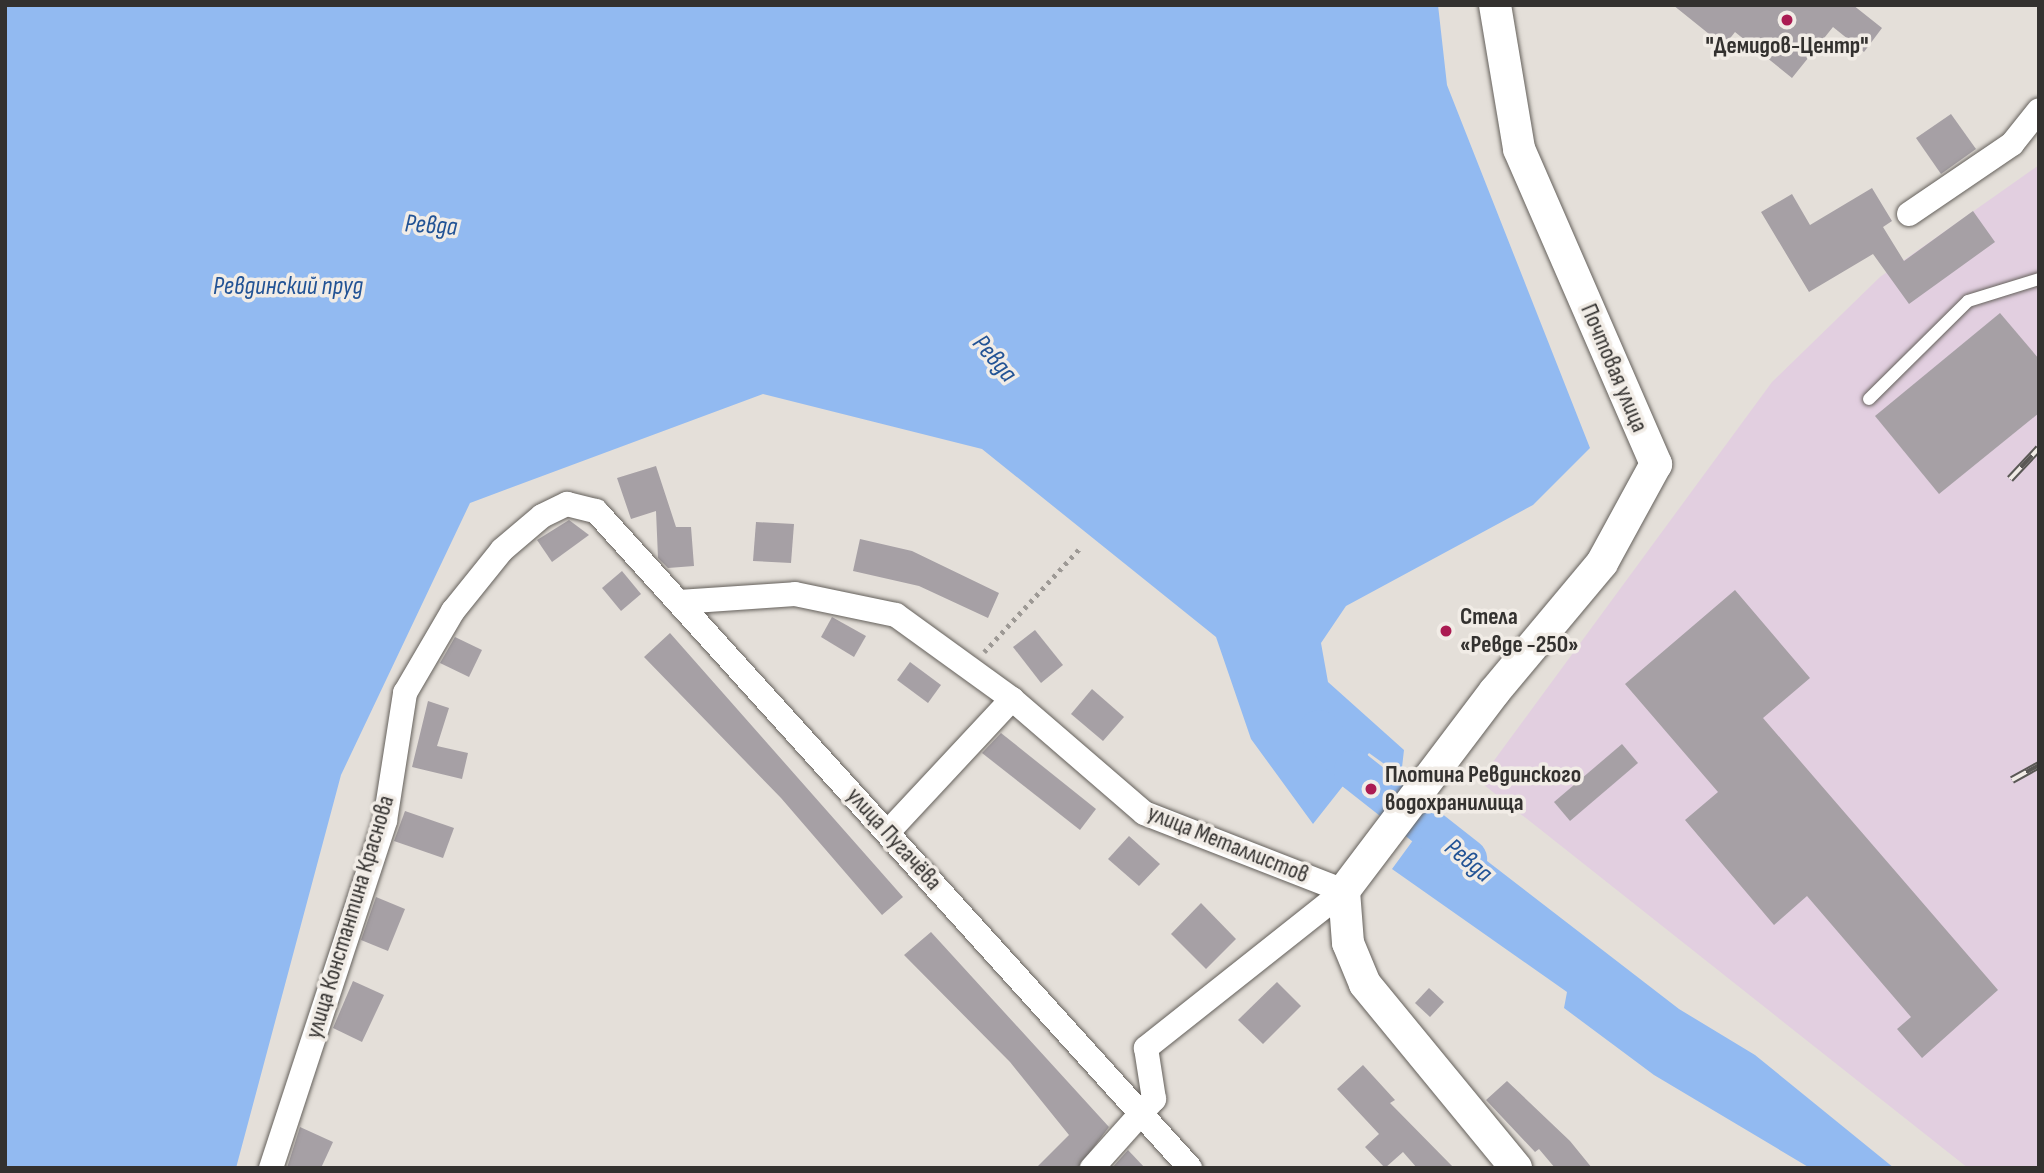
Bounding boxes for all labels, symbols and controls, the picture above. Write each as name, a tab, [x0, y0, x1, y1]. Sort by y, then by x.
marker: "Демидов-Центр"	[1779, 12, 1795, 28]
place label: "Демидов-Центр"	[1706, 32, 1868, 60]
water label: Ревда	[404, 209, 458, 243]
water label: Ревдинский пруд	[213, 271, 363, 303]
street label: Почтовая улица	[1574, 300, 1654, 436]
water label: Ревда	[965, 329, 1023, 389]
place label: Стела «Ревде -250»	[1460, 603, 1579, 659]
marker: Стела «Ревде -250»	[1438, 623, 1454, 639]
place label: Плотина Ревдинского водохранилища	[1385, 761, 1581, 817]
marker: Плотина Ревдинского водохранилища	[1363, 781, 1379, 797]
street label: улица Пугачёва	[840, 782, 948, 896]
street label: улица Константина Краснова	[299, 792, 401, 1042]
street label: улица Металлистов	[1143, 799, 1313, 889]
water label: Ревда	[1438, 832, 1498, 890]

